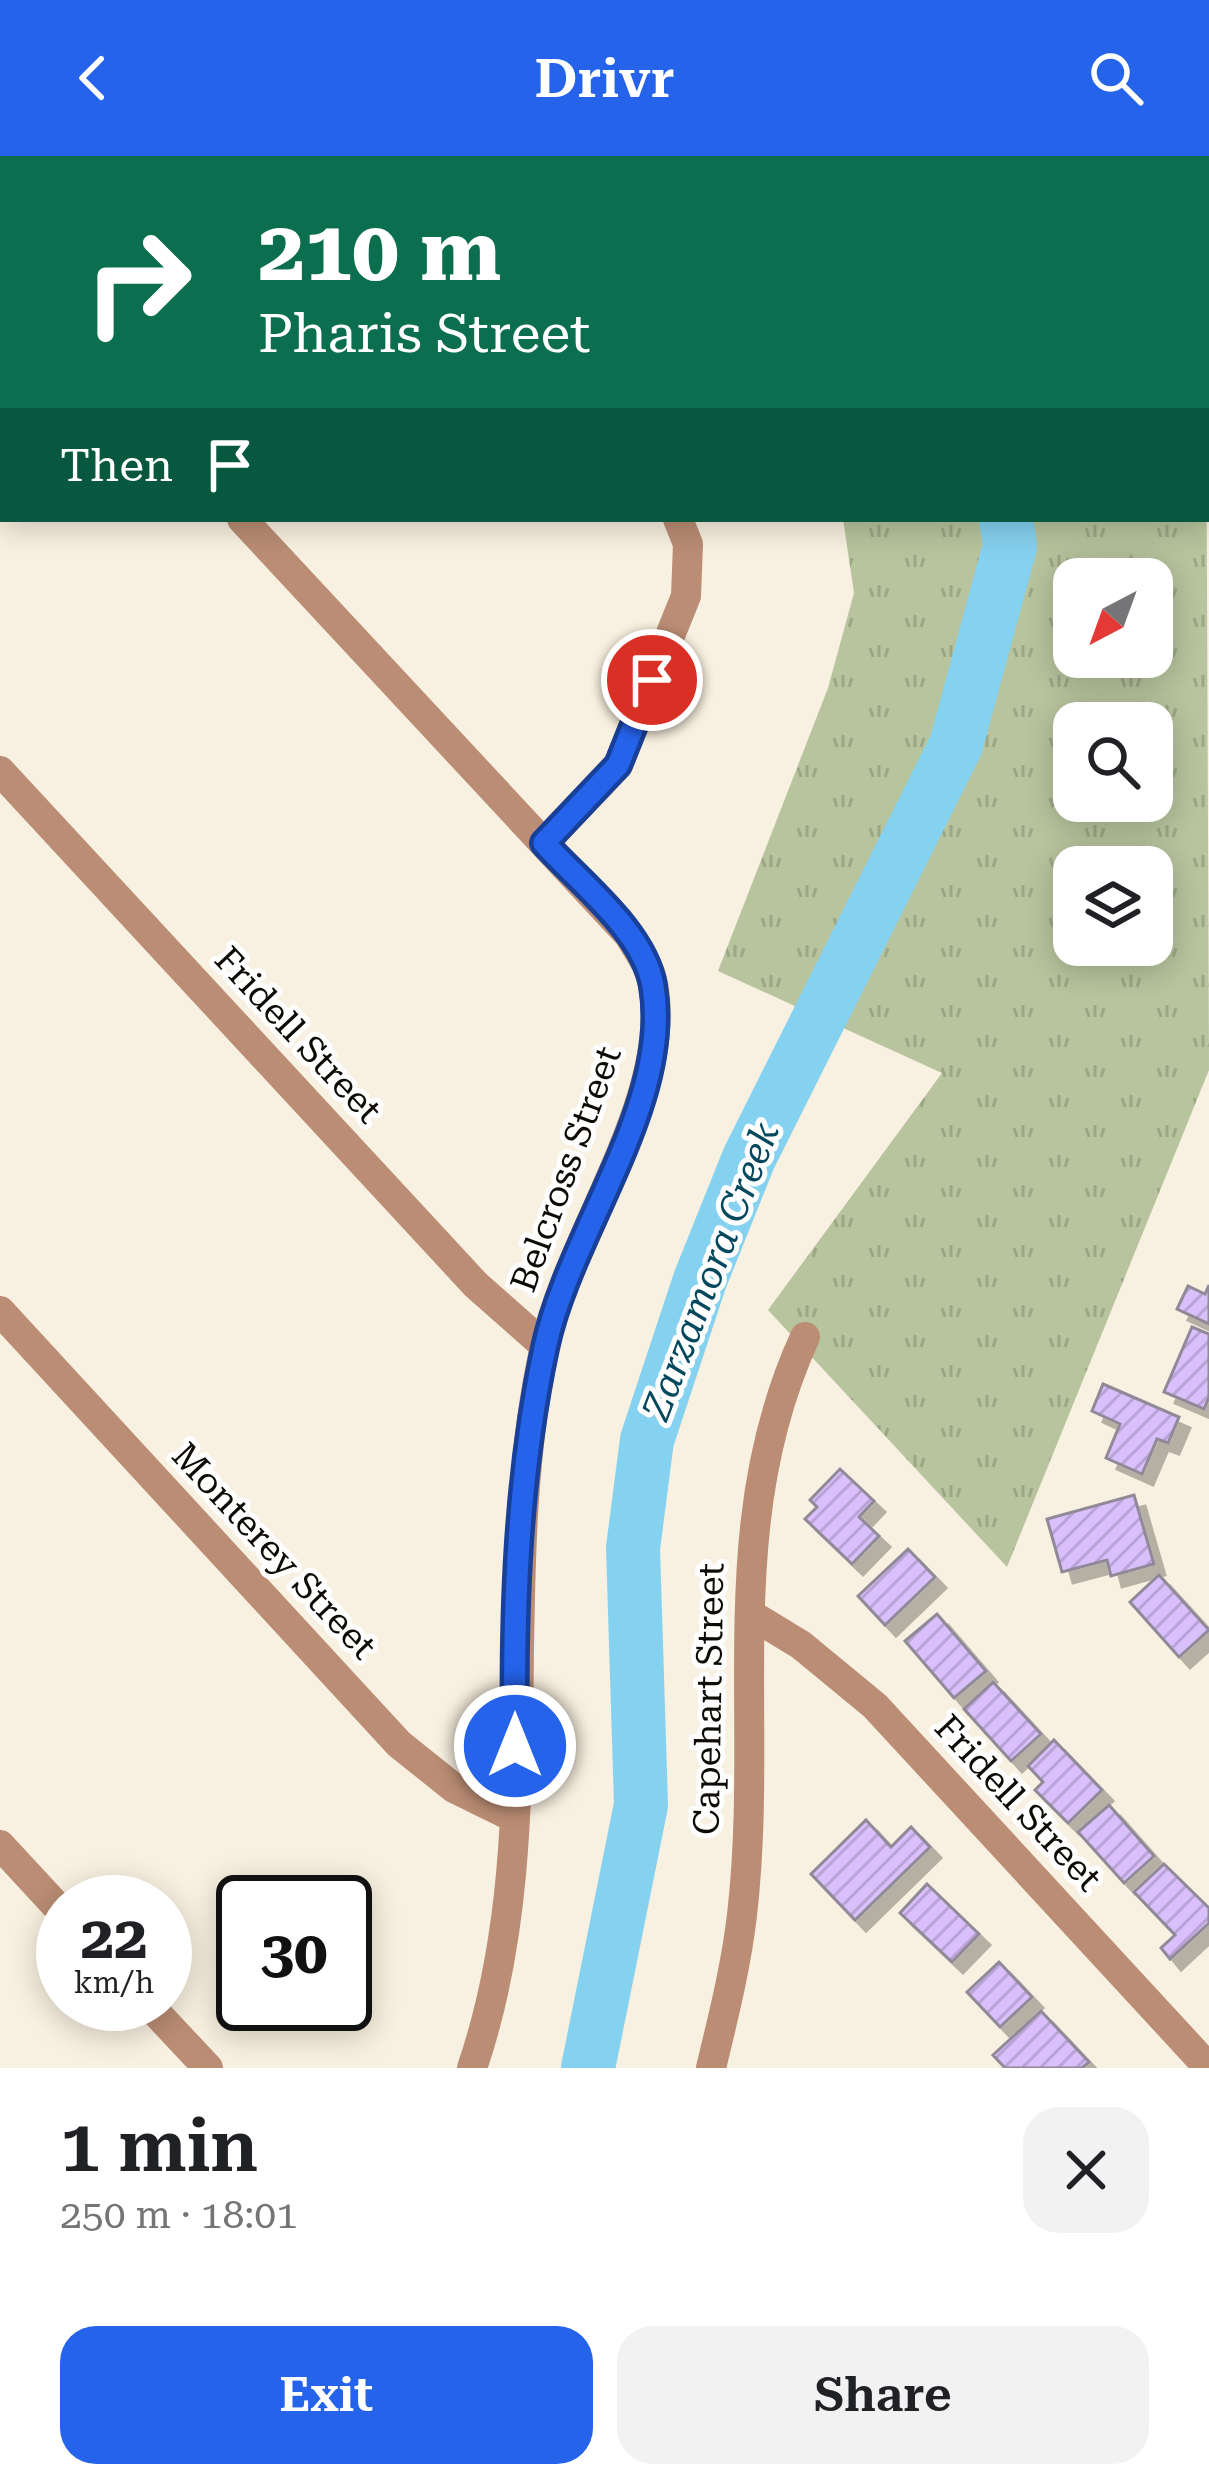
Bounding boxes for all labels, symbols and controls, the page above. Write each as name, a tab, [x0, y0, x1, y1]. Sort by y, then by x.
icon: back	[60, 45, 126, 111]
icon: search	[1083, 45, 1149, 111]
text: Drivr	[535, 47, 674, 110]
text: 210 m	[258, 202, 501, 300]
icon: right	[60, 204, 216, 360]
text: Pharis Street	[258, 302, 590, 365]
icon: arrive	[197, 432, 263, 498]
text: Then	[60, 439, 173, 492]
north arrow	[1053, 558, 1173, 678]
map controls	[1053, 558, 1173, 966]
pin	[601, 629, 703, 731]
icon: arrive	[619, 647, 685, 713]
button: search	[1053, 702, 1173, 822]
button: layers	[1053, 846, 1173, 966]
street label: Fridell Street	[206, 939, 390, 1131]
street label: Belcross Street	[502, 1041, 630, 1297]
water label: Zarzamora Creek	[633, 1115, 789, 1427]
street label: Monterey Street	[163, 1434, 385, 1668]
street label: Capehart Street	[686, 1563, 732, 1835]
position arrow	[452, 1683, 578, 1809]
street label: Fridell Street	[926, 1707, 1110, 1899]
speed limit sign: 30	[216, 1875, 372, 2031]
text: 22	[80, 1902, 148, 1973]
text: km/h	[74, 1965, 154, 2000]
text: 1 min	[60, 2104, 258, 2189]
button: close	[1023, 2107, 1149, 2233]
text: 250 m · 18:01	[60, 2192, 298, 2238]
button: Exit	[60, 2326, 593, 2464]
button: Share	[617, 2326, 1149, 2464]

